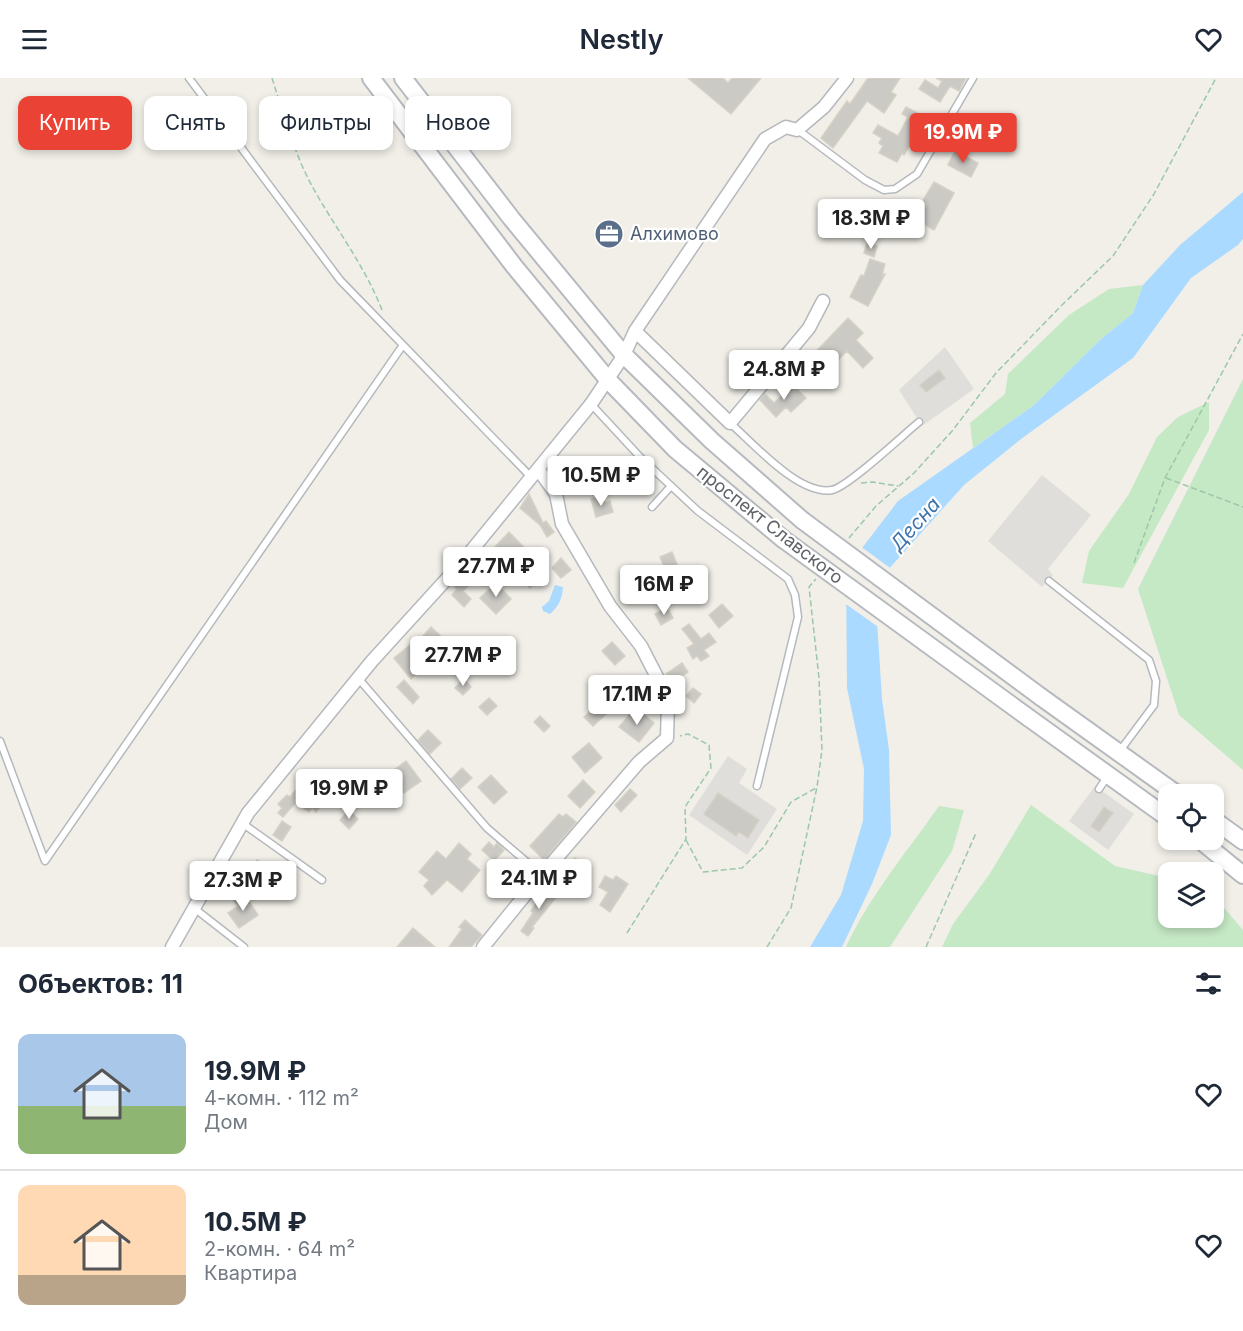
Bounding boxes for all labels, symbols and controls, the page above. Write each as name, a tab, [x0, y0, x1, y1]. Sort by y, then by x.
icon: menu	[18, 23, 51, 56]
text: Nestly	[579, 23, 664, 56]
icon: heart	[1192, 23, 1225, 56]
chip: Купить	[18, 96, 132, 150]
chip: Снять	[144, 96, 247, 150]
chip: Фильтры	[259, 96, 393, 150]
chip: Новое	[405, 96, 511, 150]
pin: 19.9M ₽	[908, 113, 1018, 164]
text: 19.9M ₽	[924, 120, 1002, 144]
pin: 18.3M ₽	[816, 199, 926, 250]
text: 18.3M ₽	[832, 206, 910, 230]
office icon: Алхимово	[593, 218, 625, 250]
place label: Алхимово	[630, 223, 719, 244]
pin: 24.8M ₽	[729, 350, 839, 401]
text: 24.8M ₽	[743, 357, 825, 381]
pin: 10.5M ₽	[546, 456, 656, 507]
street label: проспект Славского	[693, 461, 848, 588]
text: 10.5M ₽	[561, 463, 641, 487]
water label: Десна	[884, 492, 945, 556]
pin: 27.7M ₽	[441, 547, 551, 598]
text: 27.7M ₽	[457, 554, 535, 578]
pin: 16M ₽	[622, 565, 706, 616]
text: 16M ₽	[634, 572, 694, 596]
pin: 27.7M ₽	[408, 636, 518, 687]
text: 27.7M ₽	[424, 643, 502, 667]
pin: 17.1M ₽	[582, 675, 692, 726]
text: 17.1M ₽	[602, 682, 672, 706]
pin: 19.9M ₽	[294, 769, 404, 820]
text: 19.9M ₽	[310, 776, 388, 800]
map controls	[1158, 784, 1224, 928]
button: locate	[1158, 784, 1224, 850]
pin: 24.1M ₽	[484, 859, 594, 910]
pin: 27.3M ₽	[188, 861, 298, 912]
button: layers	[1158, 862, 1224, 928]
text: 24.1M ₽	[501, 866, 577, 890]
text: 27.3M ₽	[203, 868, 283, 892]
icon: filters	[1192, 967, 1225, 1000]
text: Объектов: 11	[18, 968, 183, 999]
text: 19.9M ₽	[204, 1055, 306, 1086]
icon: home	[66, 1058, 138, 1130]
icon: heart	[1192, 1078, 1225, 1111]
text: 4-комн. · 112 m²	[204, 1086, 359, 1110]
text: Дом	[204, 1110, 248, 1134]
text: 10.5M ₽	[204, 1206, 307, 1237]
icon: home	[66, 1209, 138, 1281]
icon: heart	[1192, 1229, 1225, 1262]
text: 2-комн. · 64 m²	[204, 1237, 355, 1261]
text: Квартира	[204, 1261, 297, 1285]

